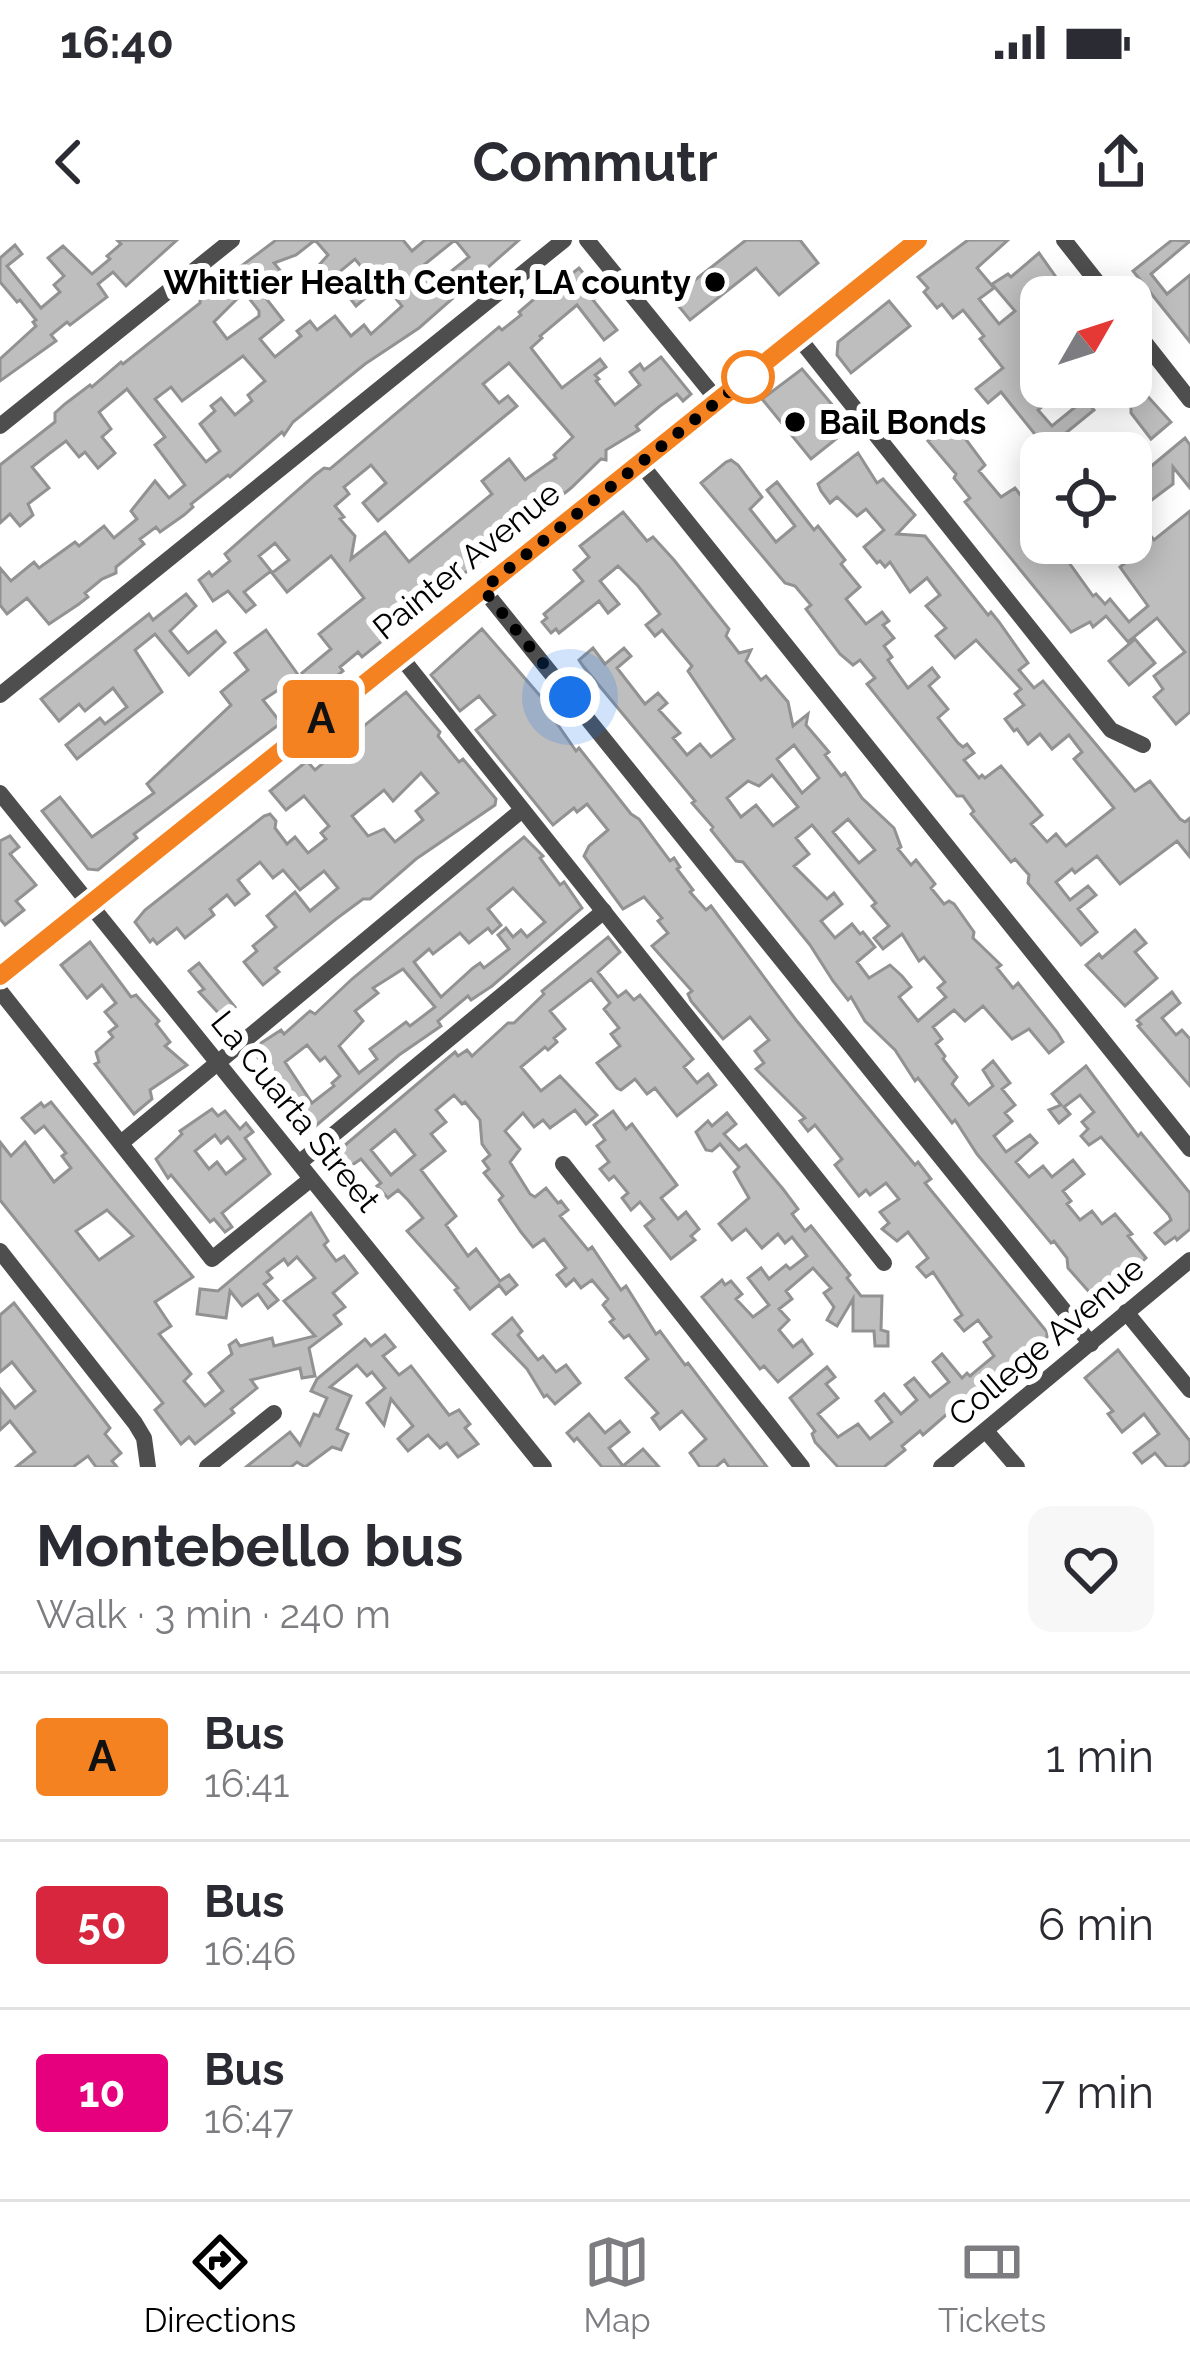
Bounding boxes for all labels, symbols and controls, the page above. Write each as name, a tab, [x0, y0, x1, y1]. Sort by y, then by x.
text: 16:40	[60, 16, 174, 69]
icon: back	[36, 129, 102, 195]
icon: share	[1088, 129, 1154, 195]
text: Commutr	[472, 130, 718, 194]
place label: Whittier Health Center, LA county	[163, 263, 691, 302]
marker: Whittier Health Center, LA county	[702, 269, 728, 295]
north arrow	[1020, 276, 1152, 408]
map controls	[1020, 276, 1152, 564]
unlabelled marker	[723, 352, 773, 402]
place label: Bail Bonds	[819, 403, 986, 442]
marker: Bail Bonds	[782, 409, 808, 435]
button: locate	[1020, 432, 1152, 564]
street label: Painter Avenue	[365, 473, 567, 648]
your location	[540, 667, 600, 727]
line badge: A	[282, 680, 360, 758]
text: A	[307, 694, 335, 743]
street label: La Cuarta Street	[203, 1003, 388, 1219]
street label: College Avenue	[941, 1248, 1152, 1434]
button: heart	[1028, 1506, 1154, 1632]
text: Montebello bus	[36, 1512, 463, 1579]
text: Walk · 3 min · 240 m	[36, 1591, 391, 1637]
text: Bus	[204, 1707, 285, 1760]
text: 1 min	[1046, 1730, 1154, 1783]
text: A	[88, 1732, 116, 1781]
text: 16:41	[204, 1760, 290, 1806]
text: Bus	[204, 1875, 285, 1928]
text: 6 min	[1038, 1898, 1154, 1951]
text: 50	[77, 1900, 127, 1949]
text: 16:46	[204, 1928, 296, 1974]
text: Bus	[204, 2043, 285, 2096]
text: 7 min	[1041, 2066, 1154, 2119]
text: 10	[79, 2068, 125, 2117]
text: 16:47	[204, 2096, 294, 2142]
tab: Directions	[144, 2229, 296, 2340]
tab: Map	[584, 2229, 651, 2340]
tab: Tickets	[938, 2229, 1046, 2340]

